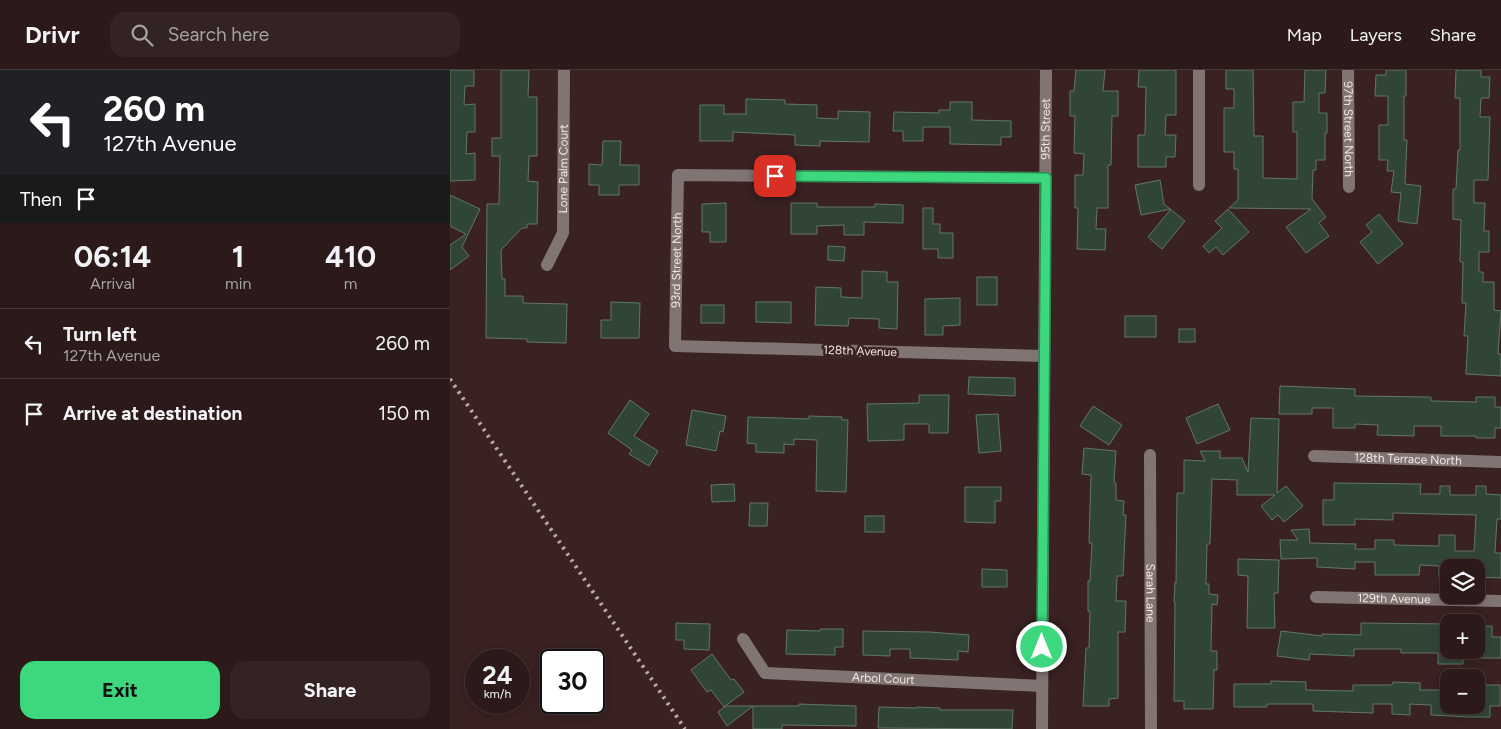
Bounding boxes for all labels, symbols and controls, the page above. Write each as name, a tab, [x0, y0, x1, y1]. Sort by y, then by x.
search box	[110, 12, 460, 57]
text: Drivr	[25, 20, 80, 49]
icon: search	[128, 21, 156, 49]
text: Search here	[168, 23, 269, 46]
text: Map	[1287, 24, 1322, 46]
text: Layers	[1350, 24, 1402, 46]
text: Share	[1430, 24, 1476, 46]
street label: 97th Street North	[1341, 81, 1356, 177]
text: 260 m	[103, 88, 205, 130]
icon: left	[20, 90, 85, 155]
street label: 95th Street	[1038, 98, 1053, 160]
street label: Lone Palm Court	[556, 124, 571, 213]
text: 127th Avenue	[103, 130, 237, 157]
pin	[754, 155, 796, 197]
icon: arrive	[761, 162, 789, 190]
icon: arrive	[72, 185, 100, 213]
text: Then	[20, 188, 62, 211]
street label: 93rd Street North	[669, 212, 684, 308]
text: 06:14	[74, 238, 151, 275]
text: 1	[232, 238, 245, 275]
text: 410	[325, 238, 376, 275]
text: Arrival	[90, 274, 135, 293]
text: min	[225, 274, 251, 293]
text: m	[344, 274, 357, 293]
text: Turn left	[63, 323, 137, 346]
icon: left	[20, 330, 48, 358]
text: 260 m	[376, 332, 430, 355]
street label: 128th Avenue	[823, 343, 898, 359]
text: 127th Avenue	[63, 346, 160, 365]
icon: arrive	[20, 400, 48, 428]
text: Arrive at destination	[63, 402, 242, 425]
text: 150 m	[378, 402, 430, 425]
street label: 128th Terrace North	[1354, 450, 1462, 468]
map controls	[1440, 559, 1485, 714]
button: layers	[1440, 559, 1485, 604]
street label: Sarah Lane	[1143, 563, 1158, 623]
street label: 129th Avenue	[1357, 591, 1431, 606]
button: +	[1440, 614, 1485, 659]
position arrow	[1015, 620, 1067, 672]
speed limit sign: 30	[540, 649, 605, 714]
text: 24	[482, 660, 513, 690]
button: Exit	[20, 661, 220, 719]
button: Share	[230, 661, 430, 719]
button: −	[1440, 669, 1485, 714]
street label: Arbol Court	[852, 670, 915, 687]
text: km/h	[484, 687, 511, 701]

